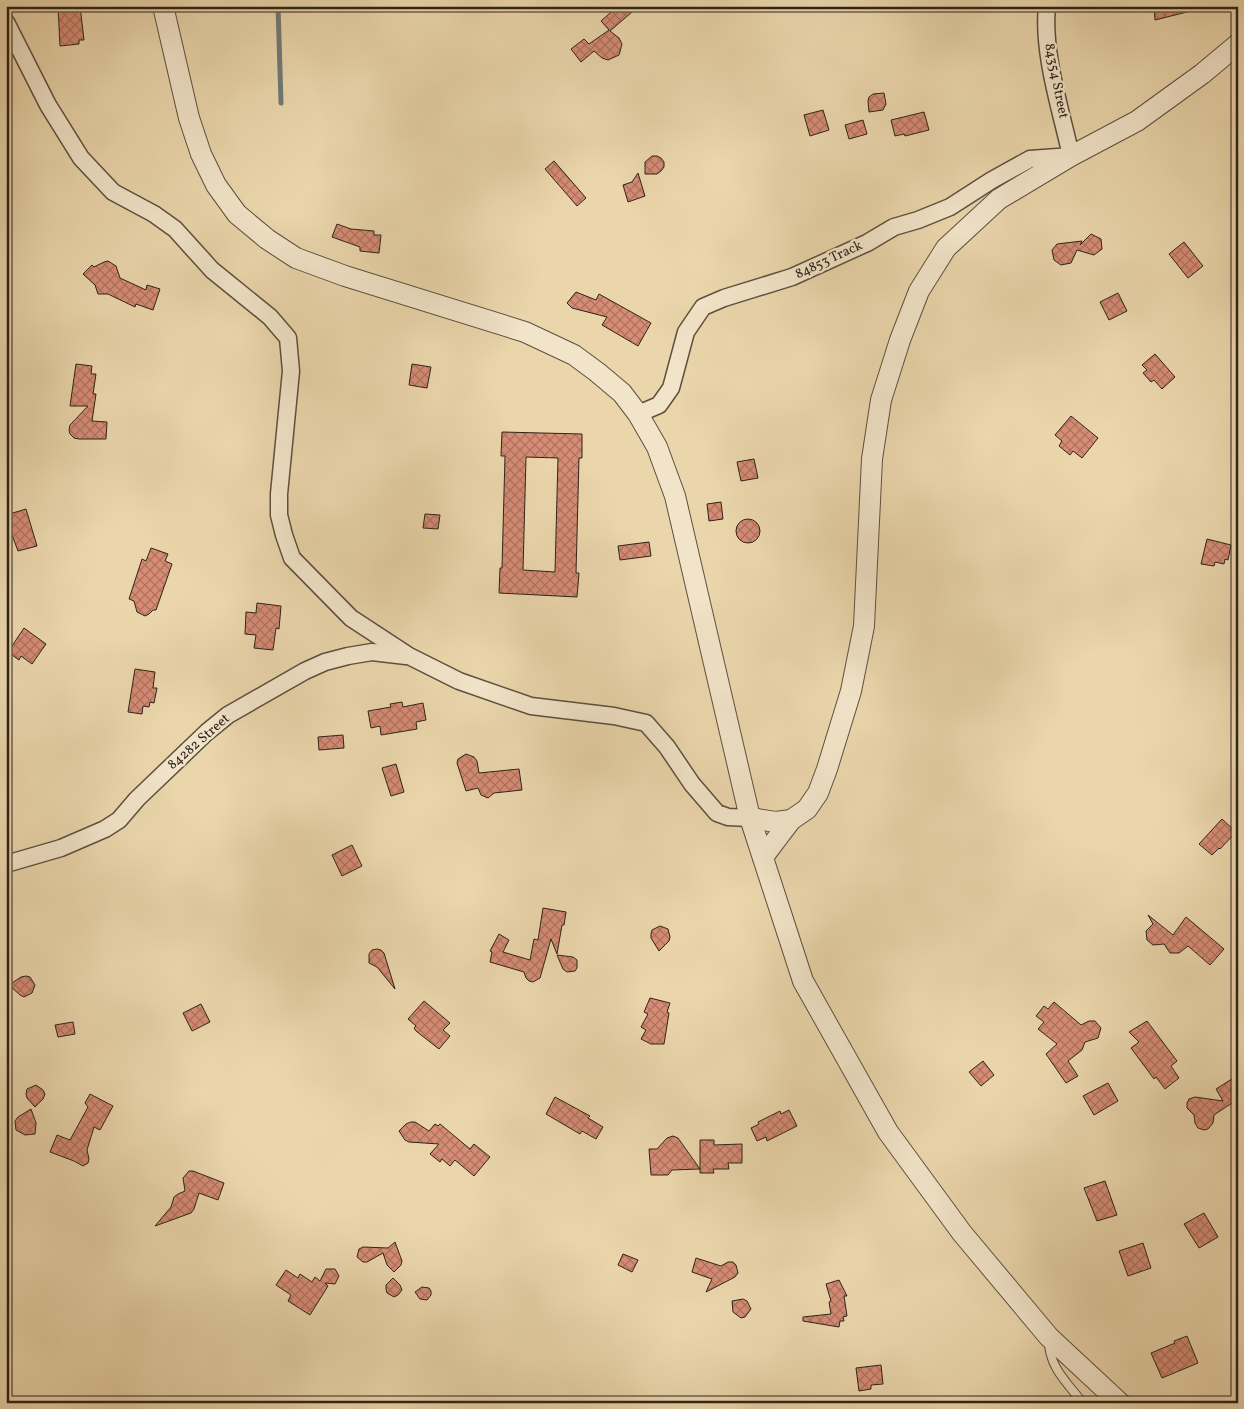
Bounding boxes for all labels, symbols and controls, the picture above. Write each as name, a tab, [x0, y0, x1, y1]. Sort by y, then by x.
street label: 84354 Street	[1039, 42, 1073, 120]
street label: 84853 Track	[792, 236, 866, 284]
street label: 84282 Street	[164, 710, 234, 774]

